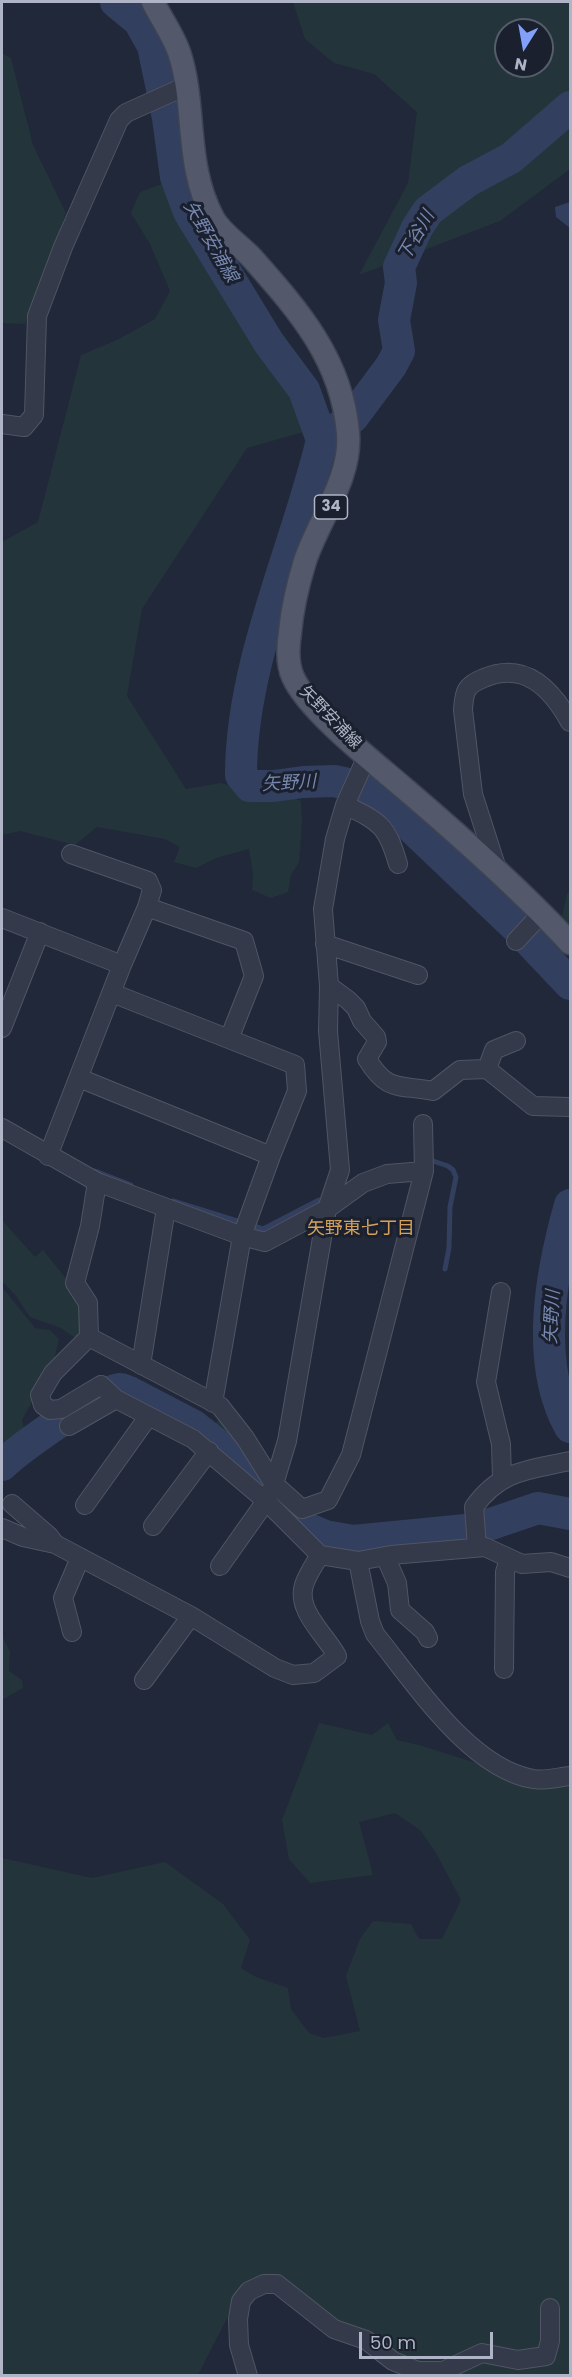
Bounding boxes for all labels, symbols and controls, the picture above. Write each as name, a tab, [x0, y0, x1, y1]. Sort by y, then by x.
north arrow	[494, 18, 554, 78]
text: N	[513, 52, 529, 77]
water label: 矢野安浦線	[178, 198, 242, 286]
water label: 下谷川	[394, 207, 440, 265]
road number: 34	[314, 495, 348, 519]
street label: 矢野安浦線	[295, 683, 365, 753]
water label: 矢野川	[261, 772, 317, 796]
district label: 矢野東七丁目	[307, 1218, 415, 1240]
water label: 矢野川	[541, 1289, 565, 1345]
scale bar	[362, 2320, 496, 2358]
text: 50 m	[370, 2330, 416, 2355]

